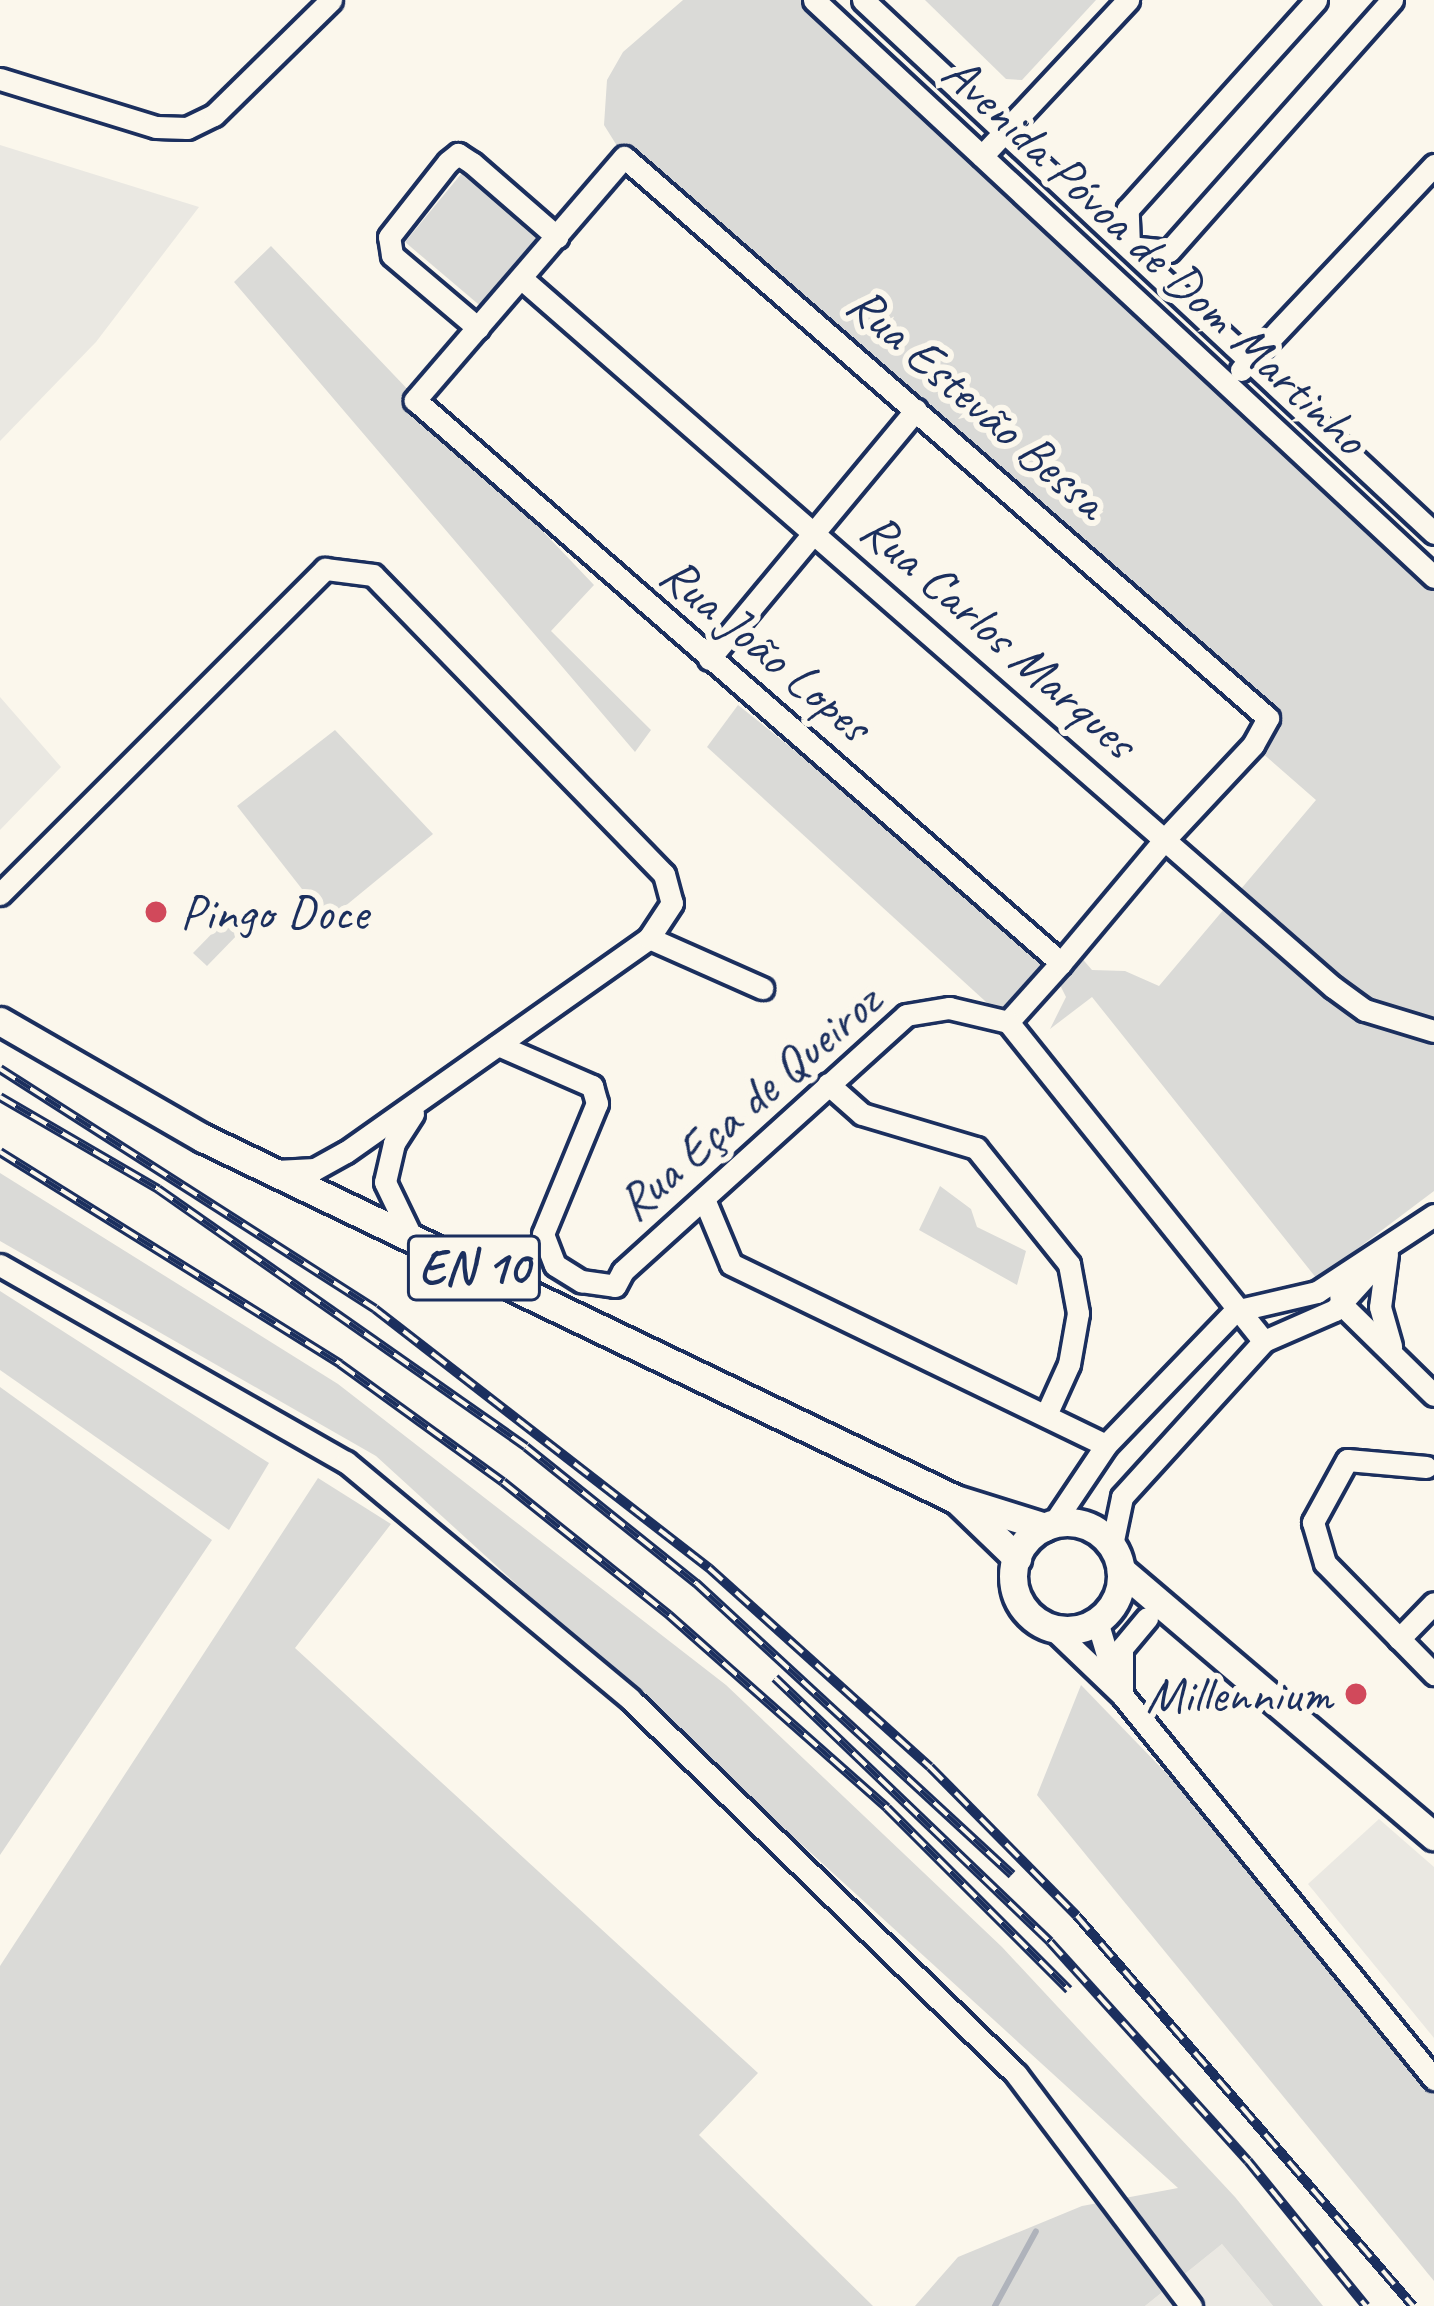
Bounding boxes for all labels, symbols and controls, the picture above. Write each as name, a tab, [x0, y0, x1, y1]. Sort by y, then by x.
street label: Avenida Póvoa de Dom Martinho	[929, 42, 1381, 468]
street label: Rua Estevão Bessa	[835, 273, 1119, 531]
street label: Rua Carlos Marques	[848, 498, 1150, 772]
street label: Rua João Lopes	[648, 543, 884, 755]
place label: Pingo Doce	[180, 881, 368, 943]
marker: Pingo Doce	[143, 899, 169, 925]
street label: Rua Eça de Queiroz	[604, 971, 892, 1233]
road number: EN 10	[405, 1226, 543, 1310]
place label: Millennium	[1146, 1663, 1332, 1725]
marker: Millennium	[1343, 1681, 1369, 1707]

